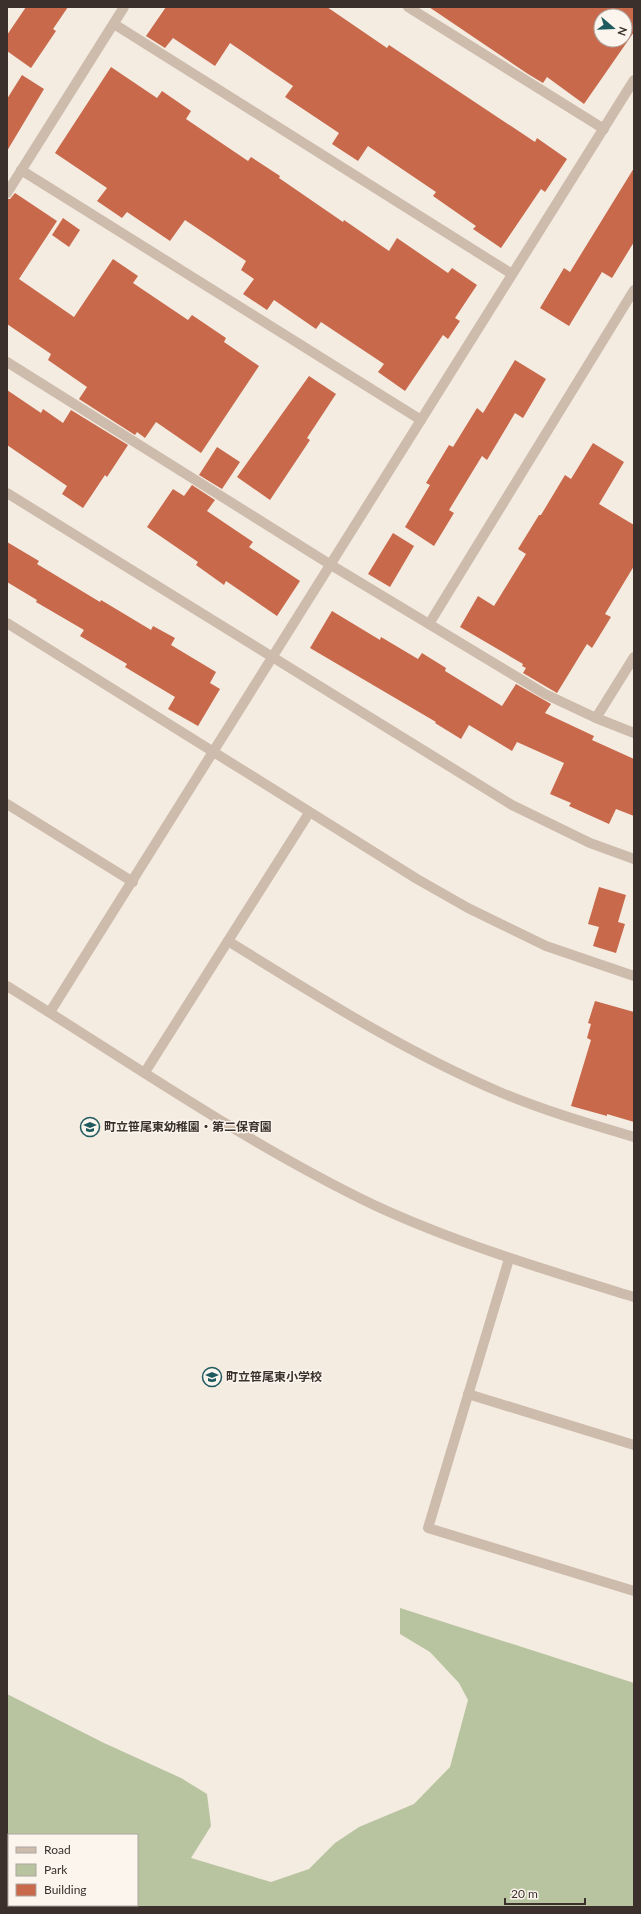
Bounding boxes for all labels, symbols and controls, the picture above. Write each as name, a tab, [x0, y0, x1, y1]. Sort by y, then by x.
north arrow	[593, 8, 633, 48]
text: N	[615, 25, 630, 38]
school or university icon: 町立笹尾東幼稚園・第二保育園	[79, 1116, 101, 1138]
place label: 町立笹尾東幼稚園・第二保育園	[104, 1119, 272, 1134]
school or university icon: 町立笹尾東小学校	[201, 1366, 223, 1388]
place label: 町立笹尾東小学校	[226, 1369, 322, 1384]
legend	[8, 1834, 138, 1906]
text: Road	[44, 1842, 71, 1857]
text: Park	[44, 1862, 68, 1877]
scale bar	[505, 1880, 585, 1906]
text: Building	[44, 1882, 87, 1897]
text: 20 m	[511, 1886, 538, 1901]

